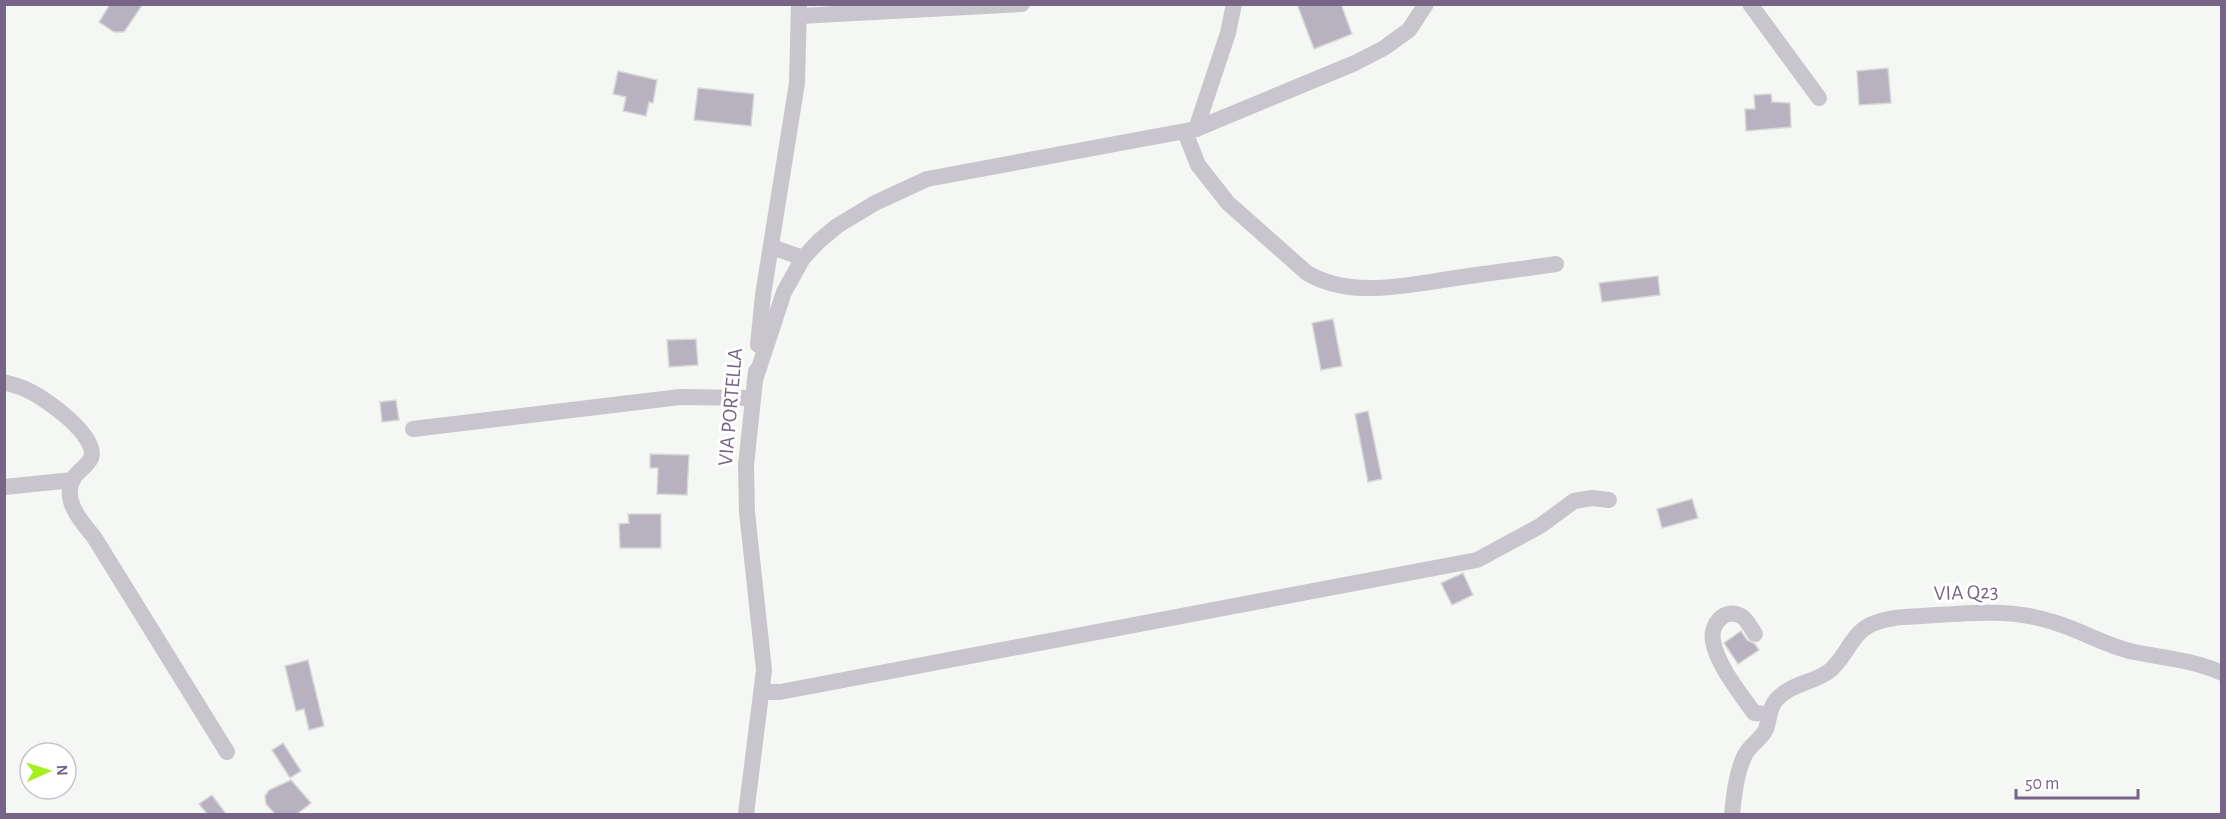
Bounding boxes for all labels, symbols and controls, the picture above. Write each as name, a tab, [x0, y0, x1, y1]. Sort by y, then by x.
street label: VIA PORTELLA	[715, 347, 746, 467]
street label: VIA Q23	[1933, 581, 1999, 604]
north arrow	[18, 741, 78, 801]
scale bar	[2016, 762, 2138, 800]
text: N	[54, 764, 70, 776]
text: 50 m	[2025, 775, 2059, 793]

